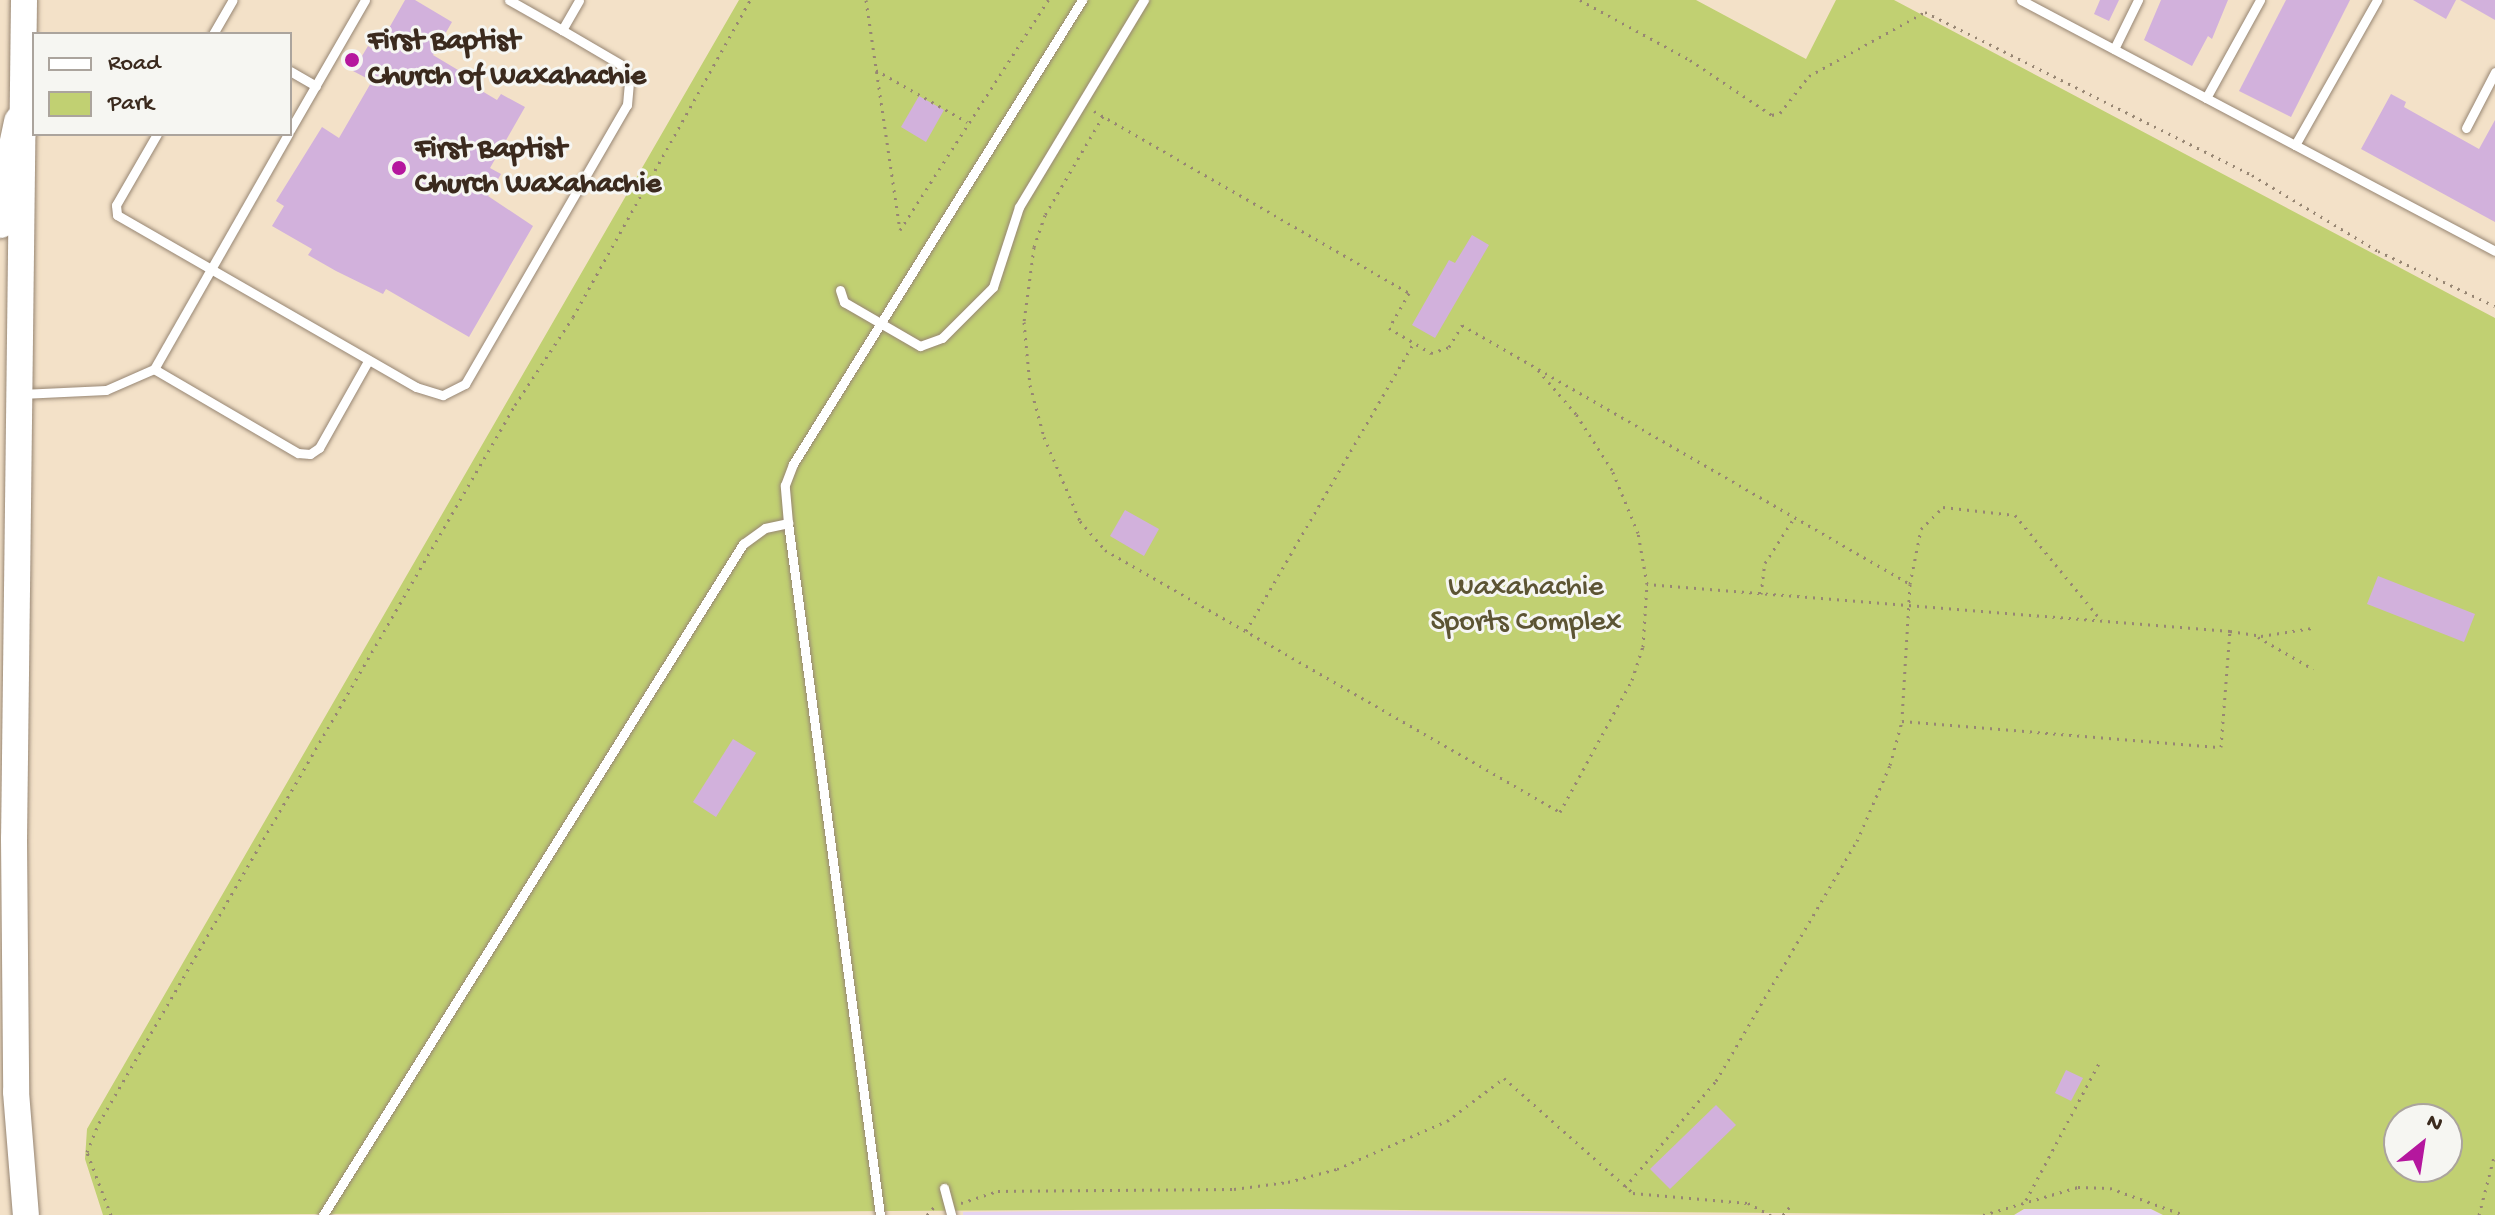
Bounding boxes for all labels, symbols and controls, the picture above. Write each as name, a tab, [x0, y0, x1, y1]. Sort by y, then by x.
place label: First Baptist Church of Waxahachie	[368, 25, 646, 96]
legend	[32, 32, 292, 136]
text: Road	[108, 50, 160, 79]
marker: First Baptist Church of Waxahachie	[343, 51, 361, 69]
text: Park	[108, 90, 154, 119]
place label: First Baptist Church Waxahachie	[415, 133, 661, 204]
marker: First Baptist Church Waxahachie	[390, 159, 408, 177]
park label: Waxahachie Sports Complex	[1430, 571, 1622, 642]
north arrow	[2383, 1103, 2463, 1183]
text: N	[2421, 1109, 2447, 1139]

